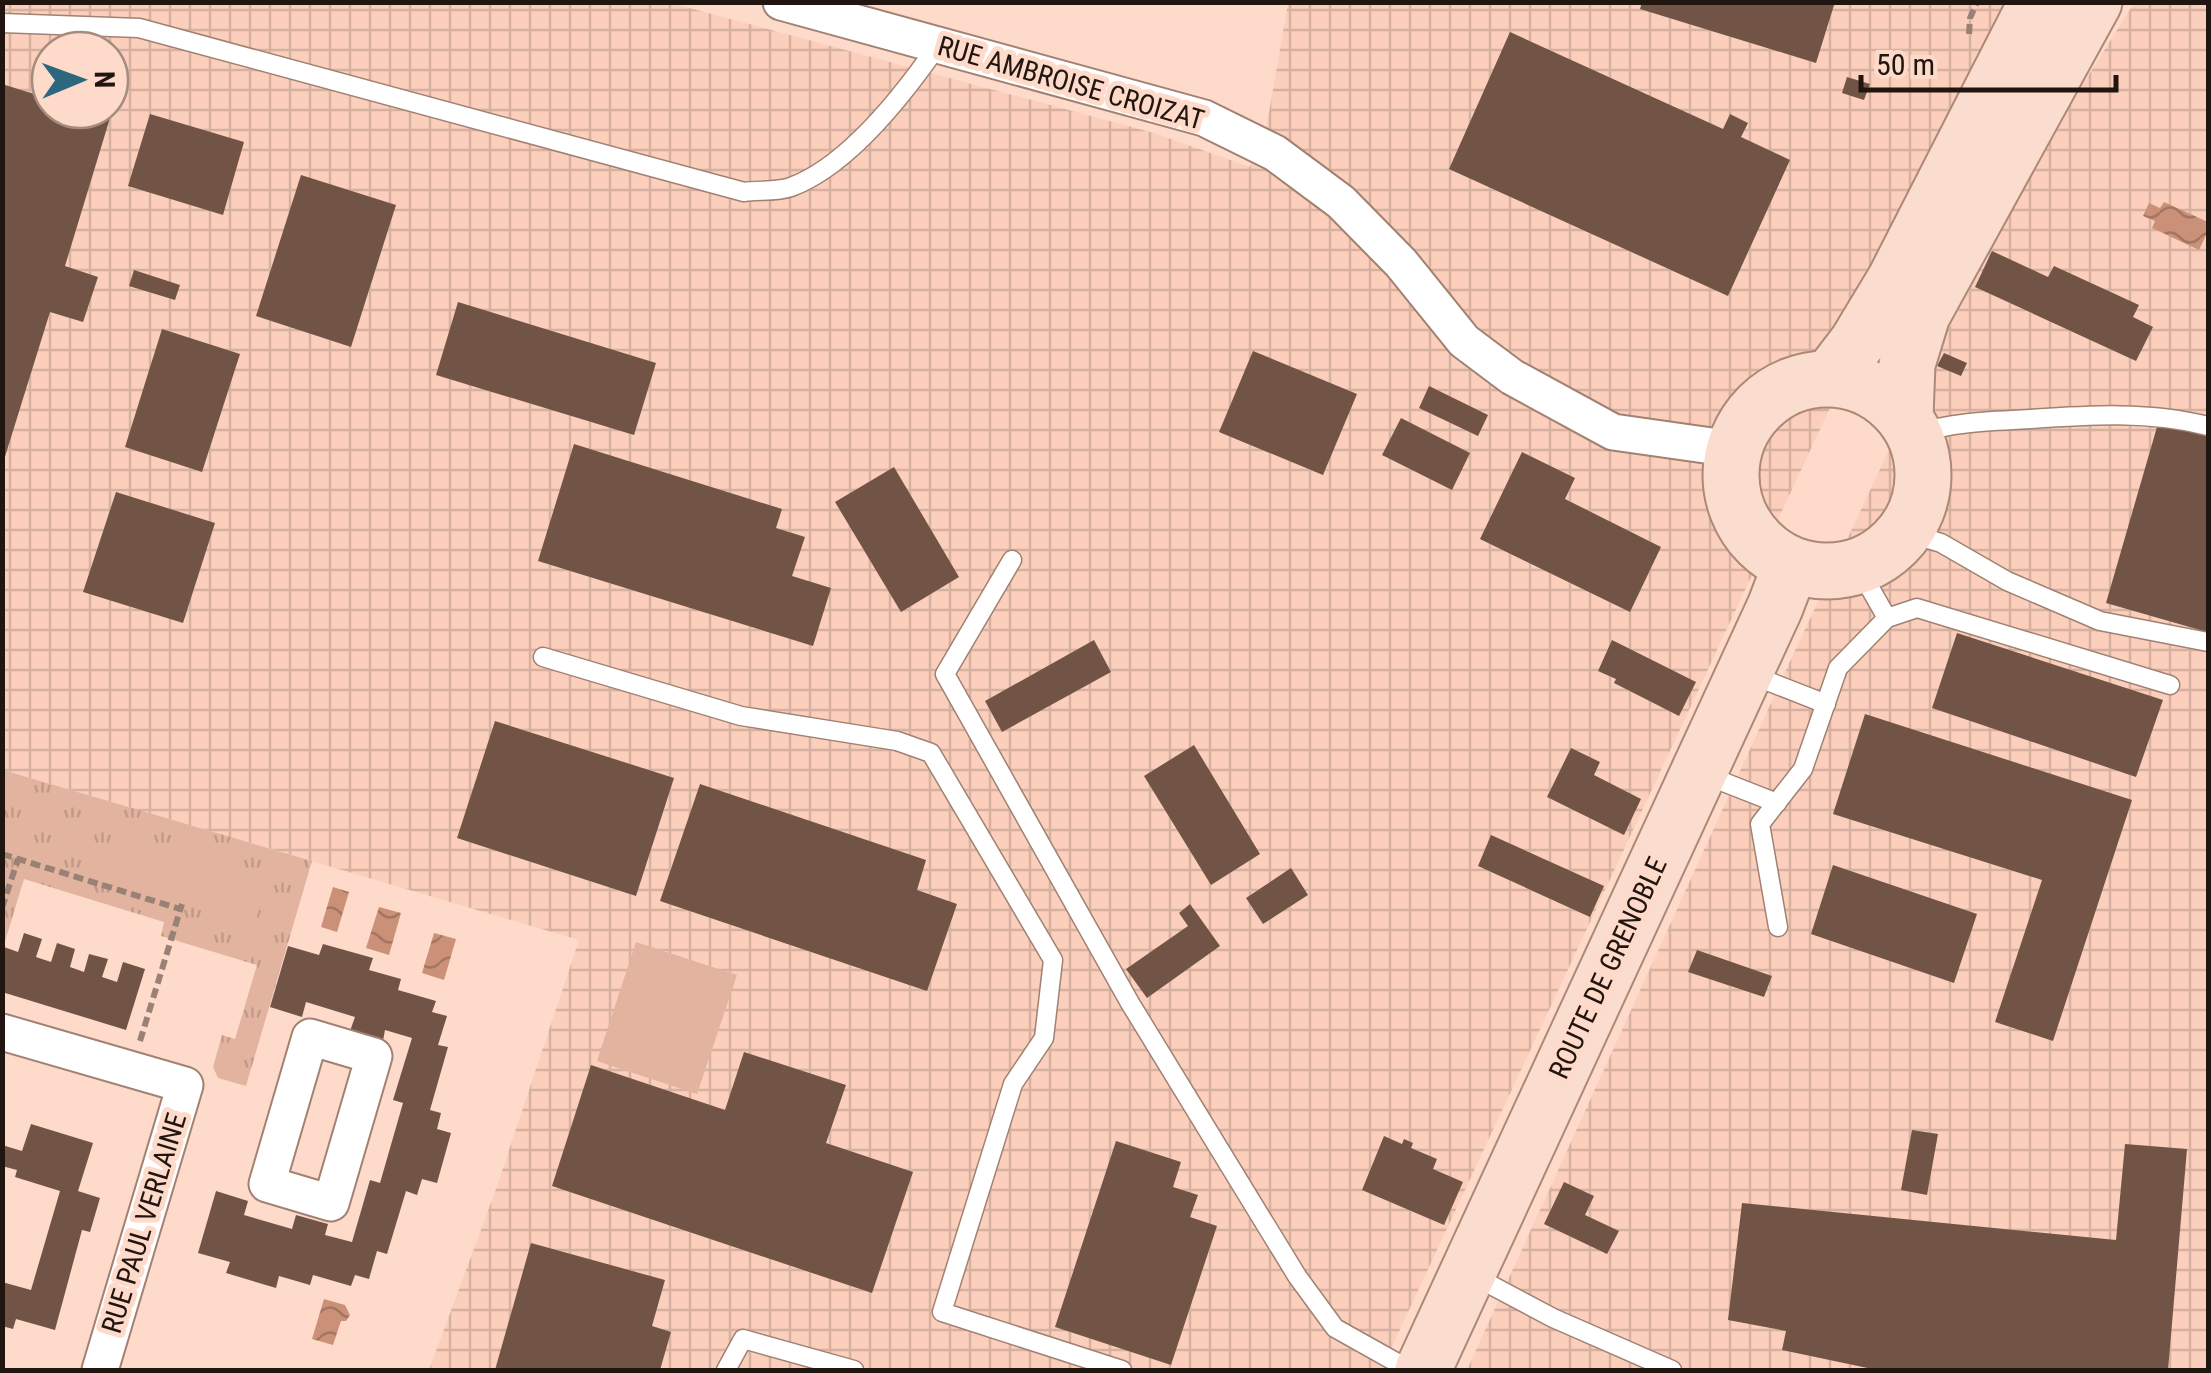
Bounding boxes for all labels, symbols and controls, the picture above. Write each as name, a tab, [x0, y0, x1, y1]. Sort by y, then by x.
street label: RUE AMBROISE CROIZAT	[934, 29, 1208, 137]
north arrow	[30, 30, 130, 130]
scale bar	[1861, 30, 2116, 92]
text: 50 m	[1876, 47, 1935, 82]
text: N	[88, 71, 121, 88]
street label: ROUTE DE GRENOBLE	[1542, 852, 1674, 1084]
street label: RUE PAUL VERLAINE	[95, 1109, 193, 1337]

